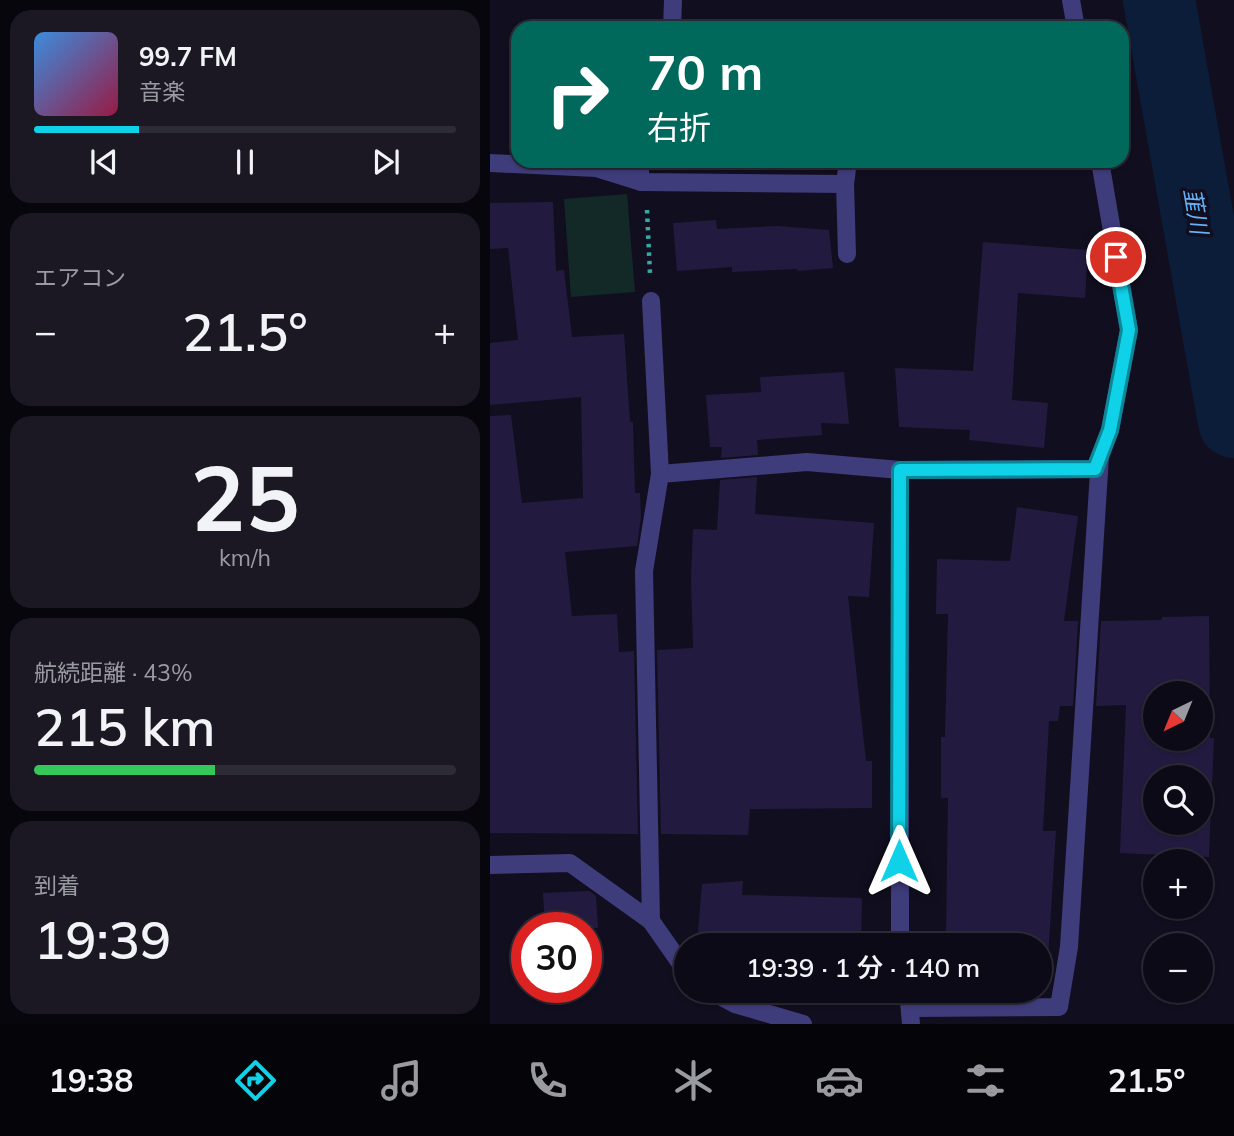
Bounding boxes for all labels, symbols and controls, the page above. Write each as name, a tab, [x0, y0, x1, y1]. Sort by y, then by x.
text: 99.7 FM	[139, 40, 237, 73]
text: 70 m	[647, 41, 763, 102]
icon: right	[532, 49, 623, 140]
text: 音楽	[139, 77, 185, 106]
text: 右折	[647, 107, 711, 147]
icon: previous	[85, 143, 123, 181]
icon: pause	[226, 143, 264, 181]
icon: next	[367, 143, 405, 181]
water label: 韮川	[1178, 186, 1215, 239]
pin	[1086, 227, 1146, 287]
icon: arrive	[1097, 238, 1135, 276]
text: エアコン	[34, 263, 126, 292]
text: 21.5°	[182, 299, 308, 364]
text: −	[34, 307, 57, 355]
text: +	[433, 307, 456, 355]
text: 25	[190, 440, 300, 554]
text: km/h	[219, 543, 271, 572]
text: 航続距離 · 43%	[34, 658, 192, 687]
north arrow	[1143, 681, 1213, 751]
map controls	[1143, 681, 1213, 1003]
text: 215 km	[34, 694, 215, 759]
button: search	[1143, 765, 1213, 835]
position arrow	[862, 824, 936, 898]
button: +	[1143, 849, 1213, 919]
text: 到着	[34, 871, 80, 900]
text: 19:39	[34, 907, 171, 972]
speed limit sign: 30	[511, 912, 602, 1003]
button: −	[1143, 933, 1213, 1003]
text: 19:39 · 1 分 · 140 m	[746, 951, 980, 984]
icon: directions	[231, 1056, 280, 1105]
icon: music	[377, 1056, 426, 1105]
icon: phone	[523, 1056, 572, 1105]
icon: climate	[669, 1056, 718, 1105]
icon: car	[815, 1056, 864, 1105]
icon: filters	[961, 1056, 1010, 1105]
text: 19:38	[49, 1060, 133, 1100]
text: 21.5°	[1108, 1060, 1185, 1100]

